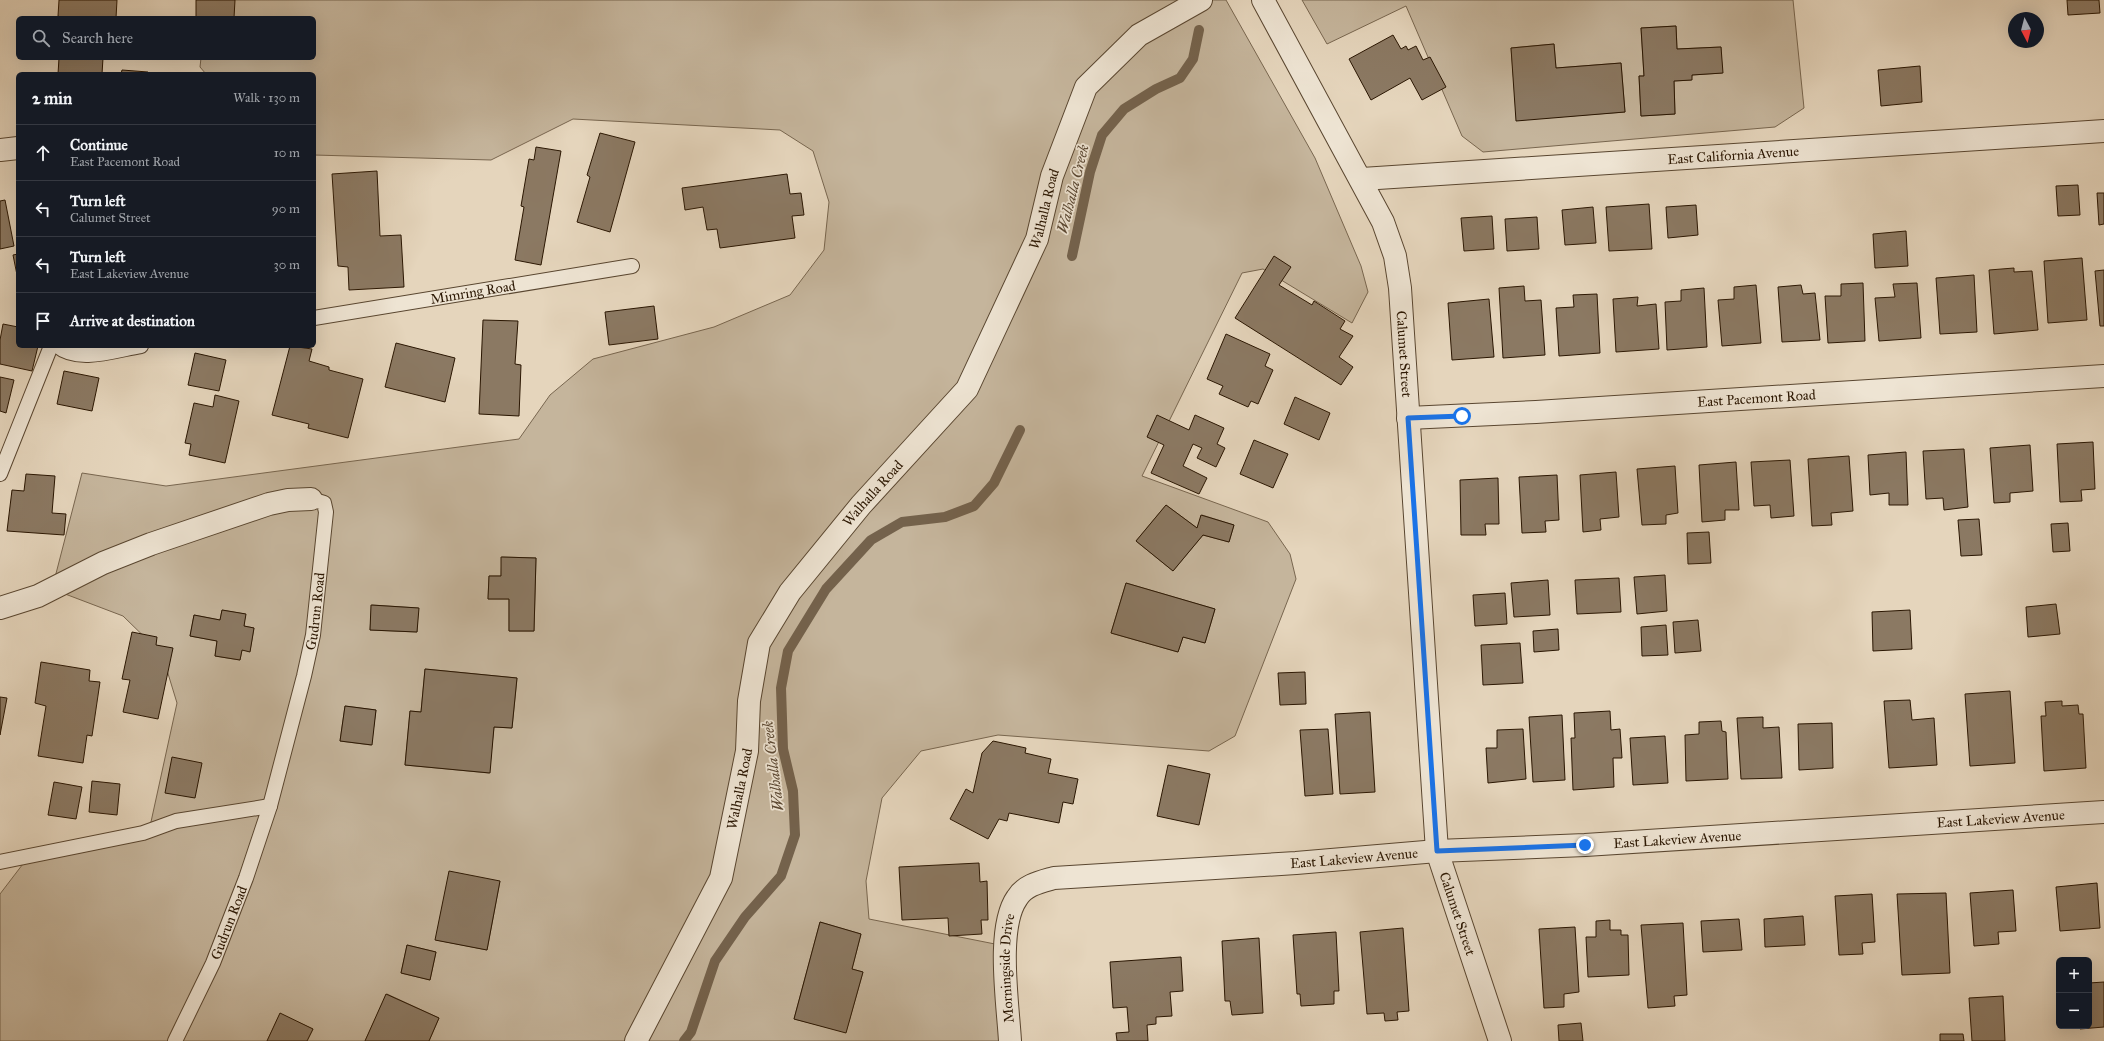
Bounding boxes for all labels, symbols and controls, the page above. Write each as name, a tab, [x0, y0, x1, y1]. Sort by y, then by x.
north arrow	[2008, 12, 2044, 48]
search box	[16, 16, 316, 60]
icon: search	[30, 27, 52, 49]
text: Search here	[62, 29, 133, 47]
text: 2 min	[32, 88, 72, 109]
text: Walk · 130 m	[233, 90, 300, 106]
text: Continue	[70, 136, 128, 154]
icon: ahead	[32, 142, 54, 164]
water label: Walhalla Creek	[1053, 142, 1093, 235]
street label: East California Avenue	[1667, 142, 1800, 168]
text: 10 m	[274, 145, 300, 161]
text: East Pacemont Road	[70, 154, 180, 170]
street label: Walhalla Road	[1025, 166, 1063, 252]
text: Turn left	[70, 192, 126, 210]
icon: left	[32, 198, 54, 220]
text: 90 m	[272, 201, 300, 217]
text: Calumet Street	[70, 210, 151, 226]
text: Turn left	[70, 248, 126, 266]
icon: left	[32, 254, 54, 276]
text: 30 m	[274, 257, 300, 273]
text: East Lakeview Avenue	[70, 266, 189, 282]
street label: Mimring Road	[429, 277, 517, 307]
icon: arrive	[32, 310, 54, 332]
street label: Calumet Street	[1393, 310, 1416, 398]
text: Arrive at destination	[70, 312, 195, 330]
street label: East Pacemont Road	[1697, 386, 1816, 410]
route start	[1453, 407, 1471, 425]
street label: Walhalla Road	[839, 457, 906, 529]
street label: Gudrun Road	[301, 572, 328, 652]
water label: Walhalla Creek	[758, 719, 787, 812]
street label: Walhalla Road	[723, 747, 756, 831]
street label: East Lakeview Avenue	[1936, 806, 2065, 831]
street label: East Lakeview Avenue	[1613, 827, 1742, 852]
route end	[1576, 836, 1594, 854]
street label: East Lakeview Avenue	[1290, 844, 1419, 872]
street label: Calumet Street	[1436, 870, 1480, 958]
street label: Gudrun Road	[207, 883, 251, 962]
street label: Morningside Drive	[996, 911, 1018, 1024]
map controls	[2056, 957, 2092, 1029]
button: +	[2056, 957, 2092, 993]
button: −	[2056, 993, 2092, 1029]

